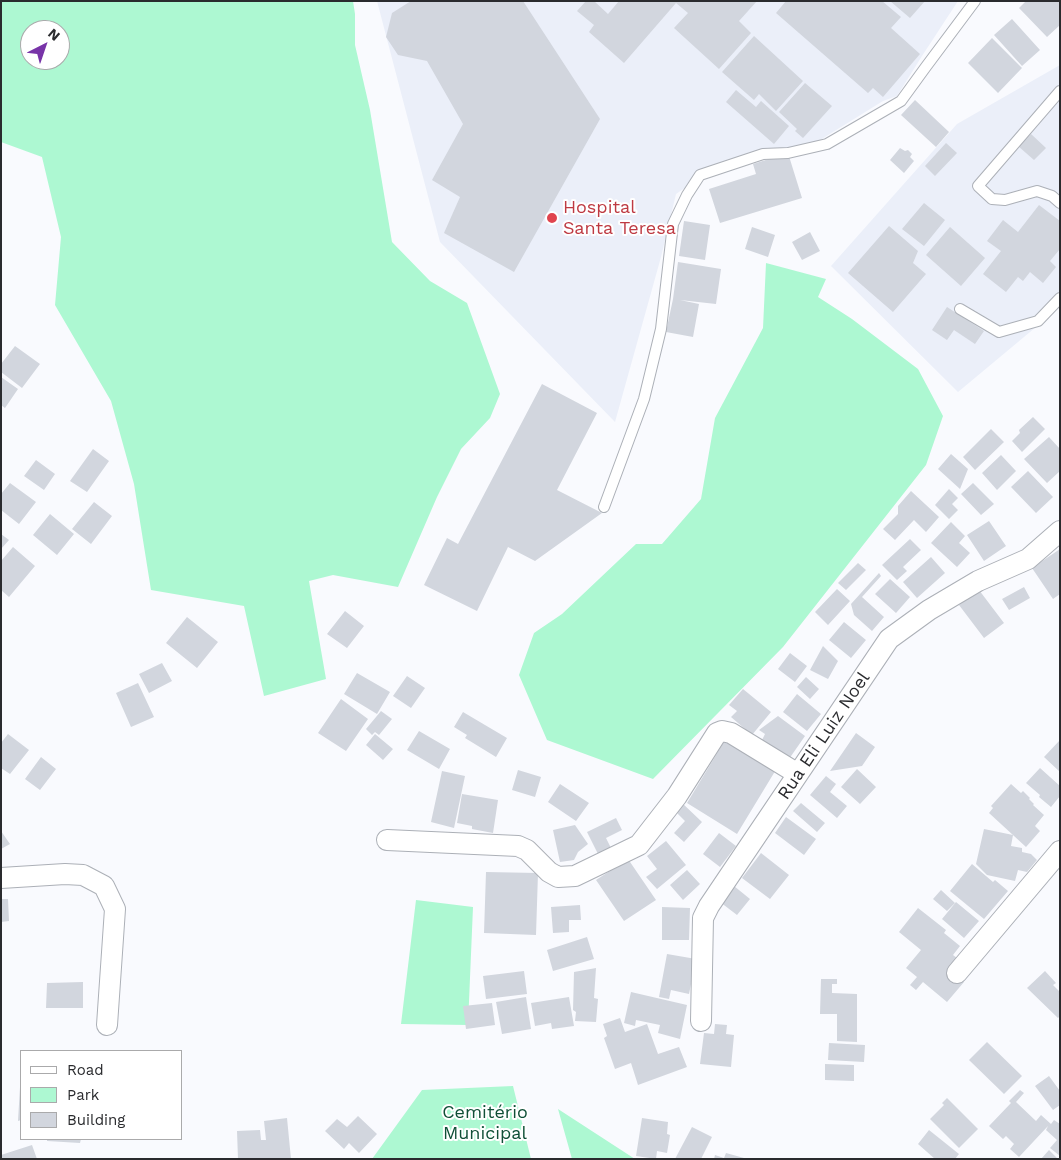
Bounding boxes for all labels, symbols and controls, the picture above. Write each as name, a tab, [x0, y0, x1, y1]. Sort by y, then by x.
north arrow	[20, 20, 70, 70]
text: N	[45, 25, 63, 44]
place label: Hospital Santa Teresa	[563, 197, 676, 240]
marker: Hospital Santa Teresa	[545, 211, 559, 225]
street label: Rua Eli Luiz Noel	[773, 668, 875, 804]
legend	[20, 1050, 182, 1140]
text: Road	[67, 1061, 104, 1079]
text: Park	[67, 1086, 99, 1104]
park label: Cemitério Municipal	[442, 1102, 528, 1144]
text: Building	[67, 1111, 125, 1129]

